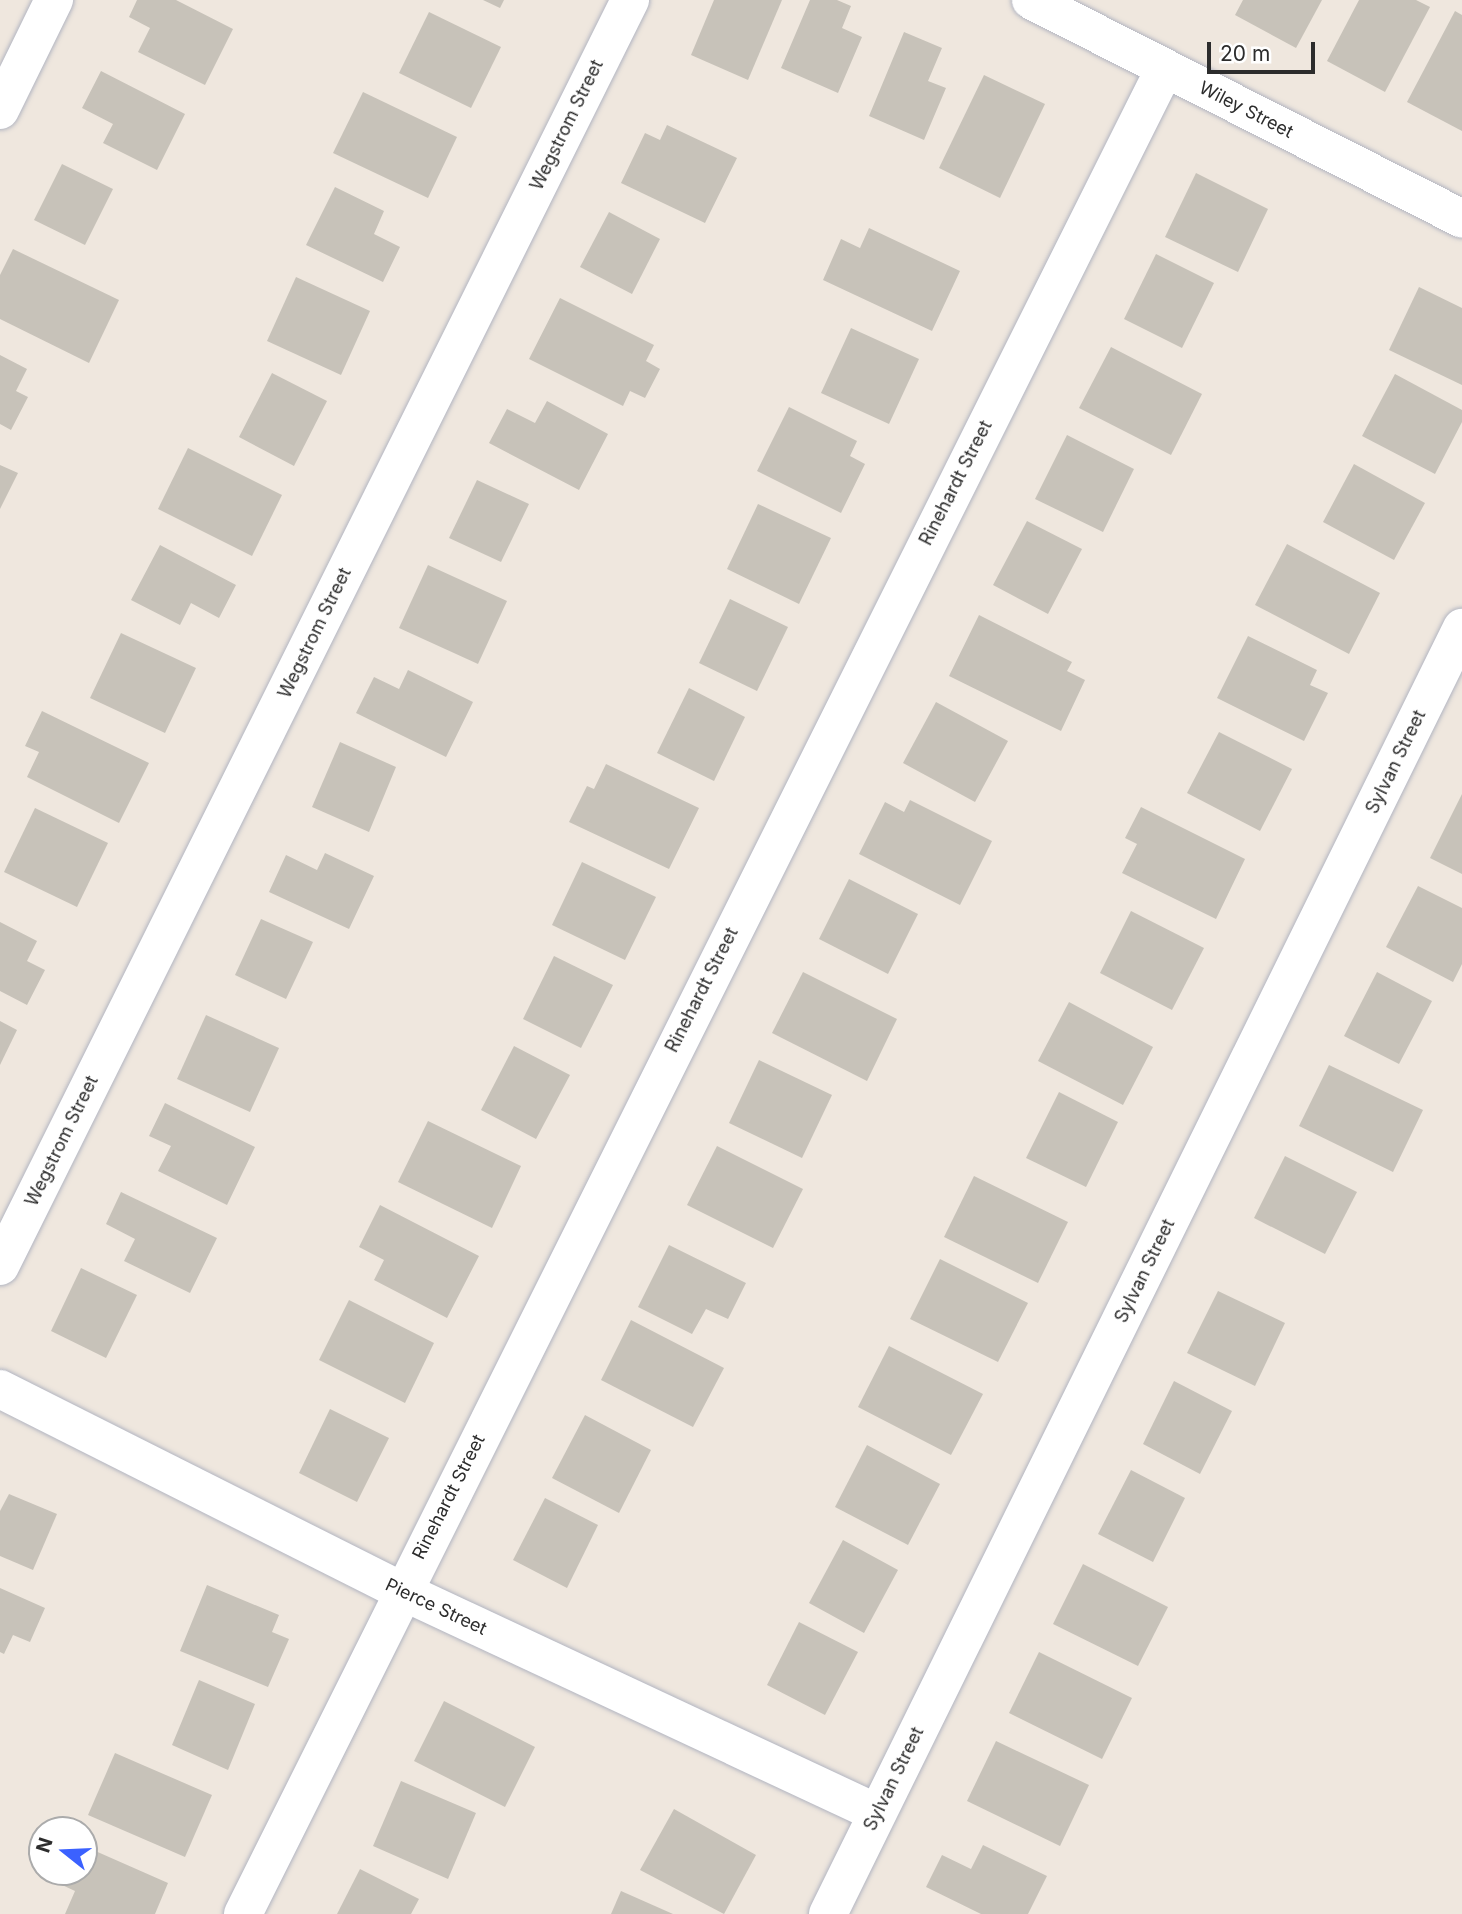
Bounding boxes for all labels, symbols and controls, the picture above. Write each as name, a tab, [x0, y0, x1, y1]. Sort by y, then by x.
scale bar	[1210, 28, 1318, 72]
text: 20 m	[1220, 41, 1270, 66]
street label: Wegstrom Street	[526, 56, 608, 194]
street label: Wiley Street	[1195, 77, 1297, 143]
street label: Rinehardt Street	[915, 417, 997, 549]
street label: Wegstrom Street	[274, 564, 356, 702]
street label: Sylvan Street	[1362, 707, 1430, 817]
street label: Rinehardt Street	[661, 924, 743, 1056]
street label: Wegstrom Street	[21, 1072, 103, 1210]
street label: Sylvan Street	[1111, 1216, 1179, 1326]
street label: Rinehardt Street	[408, 1431, 490, 1563]
street label: Pierce Street	[382, 1574, 490, 1640]
street label: Sylvan Street	[860, 1724, 928, 1834]
north arrow	[28, 1816, 98, 1886]
text: N	[31, 1835, 58, 1855]

